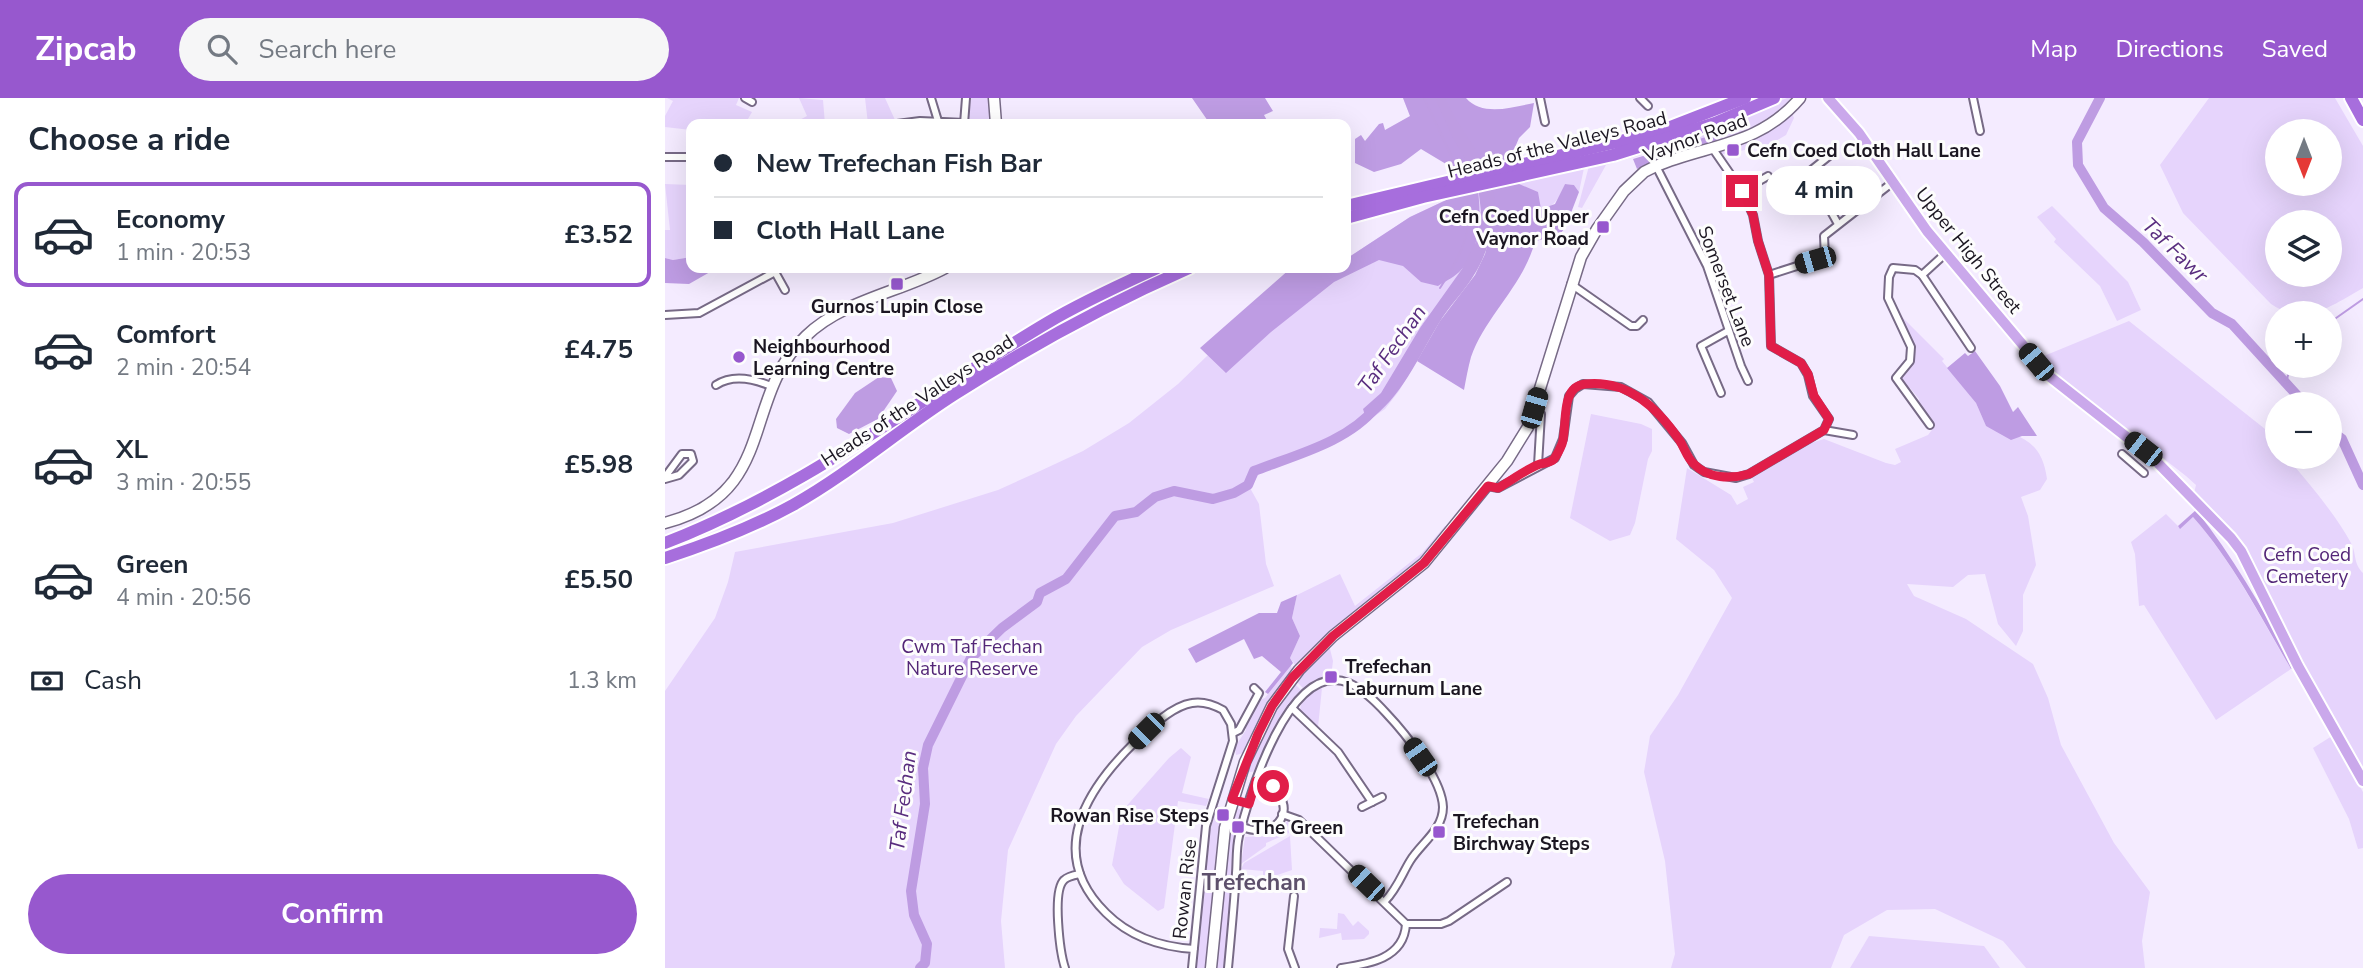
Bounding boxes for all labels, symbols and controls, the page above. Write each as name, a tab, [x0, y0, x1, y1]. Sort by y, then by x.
search box	[179, 18, 669, 81]
text: Zipcab	[35, 27, 137, 72]
icon: search	[203, 30, 241, 68]
text: Search here	[259, 32, 396, 67]
text: Map	[2030, 33, 2077, 65]
text: Directions	[2115, 33, 2224, 65]
text: Saved	[2262, 33, 2328, 65]
street label: Heads of the Valleys Road	[1445, 105, 1669, 185]
street label: Vaynor Road	[1639, 107, 1751, 169]
text: Choose a ride	[28, 118, 230, 161]
north arrow	[2265, 119, 2341, 196]
map controls	[2265, 119, 2342, 469]
place label: Cefn Coed Cloth Hall Lane	[1747, 138, 1981, 164]
marker: Cefn Coed Cloth Hall Lane	[1725, 142, 1741, 158]
text: New Trefechan Fish Bar	[756, 146, 1042, 181]
callout: 4 min	[1767, 166, 1882, 216]
route end	[1726, 175, 1758, 207]
text: 4 min	[1794, 175, 1854, 206]
street label: Upper High Street	[1909, 182, 2027, 319]
text: Economy	[116, 202, 225, 237]
icon: car	[32, 203, 95, 266]
place label: Cefn Coed Upper Vaynor Road	[1439, 204, 1590, 252]
button: layers	[2265, 210, 2342, 287]
water label: Taf Fawr	[2136, 211, 2215, 289]
text: Cloth Hall Lane	[756, 213, 945, 248]
text: £3.52	[564, 217, 633, 252]
marker: Cefn Coed Upper Vaynor Road	[1595, 219, 1611, 235]
street label: Somerset Lane	[1691, 222, 1761, 350]
text: 1 min · 20:53	[116, 237, 251, 268]
car	[1792, 244, 1839, 276]
marker: Gurnos Lupin Close	[889, 276, 905, 292]
place label: Gurnos Lupin Close	[811, 294, 983, 320]
water label: Taf Fechan	[1351, 299, 1433, 399]
button: +	[2265, 301, 2342, 378]
text: Comfort	[116, 317, 216, 352]
icon: car	[32, 318, 95, 381]
street label: Heads of the Valleys Road	[816, 329, 1019, 473]
text: £4.75	[564, 332, 633, 367]
place label: Neighbourhood Learning Centre	[753, 334, 894, 382]
car	[2015, 339, 2058, 385]
marker: Neighbourhood Learning Centre	[731, 349, 747, 365]
text: 2 min · 20:54	[116, 352, 251, 383]
car	[1519, 385, 1550, 431]
button: −	[2265, 392, 2342, 469]
car	[2120, 428, 2167, 470]
text: XL	[116, 432, 148, 467]
icon: car	[32, 433, 95, 496]
text: £5.98	[564, 447, 633, 482]
text: 3 min · 20:55	[116, 467, 251, 498]
park label: Cefn Coed Cemetery	[2263, 542, 2351, 590]
text: Green	[116, 547, 189, 582]
icon: car	[32, 548, 95, 611]
text: £5.50	[564, 562, 633, 597]
text: 4 min · 20:56	[116, 582, 251, 613]
park label: Cwm Taf Fechan Nature Reserve	[901, 634, 1043, 682]
place label: Trefechan Laburnum Lane	[1345, 654, 1482, 702]
icon: cash	[28, 662, 66, 700]
text: Cash	[84, 663, 142, 698]
text: 1.3 km	[567, 665, 637, 696]
marker: Trefechan Laburnum Lane	[1323, 669, 1339, 685]
car	[1124, 709, 1169, 753]
car	[1400, 734, 1441, 780]
water label: Taf Fechan	[883, 749, 923, 853]
route start	[1257, 770, 1289, 802]
place label: Rowan Rise Steps	[1050, 803, 1209, 829]
marker: Rowan Rise Steps	[1215, 807, 1231, 823]
place label: Trefechan Birchway Steps	[1453, 809, 1590, 857]
place label: The Green	[1252, 815, 1343, 841]
marker: The Green	[1230, 819, 1246, 835]
marker: Trefechan Birchway Steps	[1431, 824, 1447, 840]
street label: Rowan Rise	[1167, 838, 1203, 941]
car	[1344, 861, 1389, 905]
district label: Trefechan	[1202, 867, 1306, 898]
button: Confirm	[28, 874, 637, 954]

